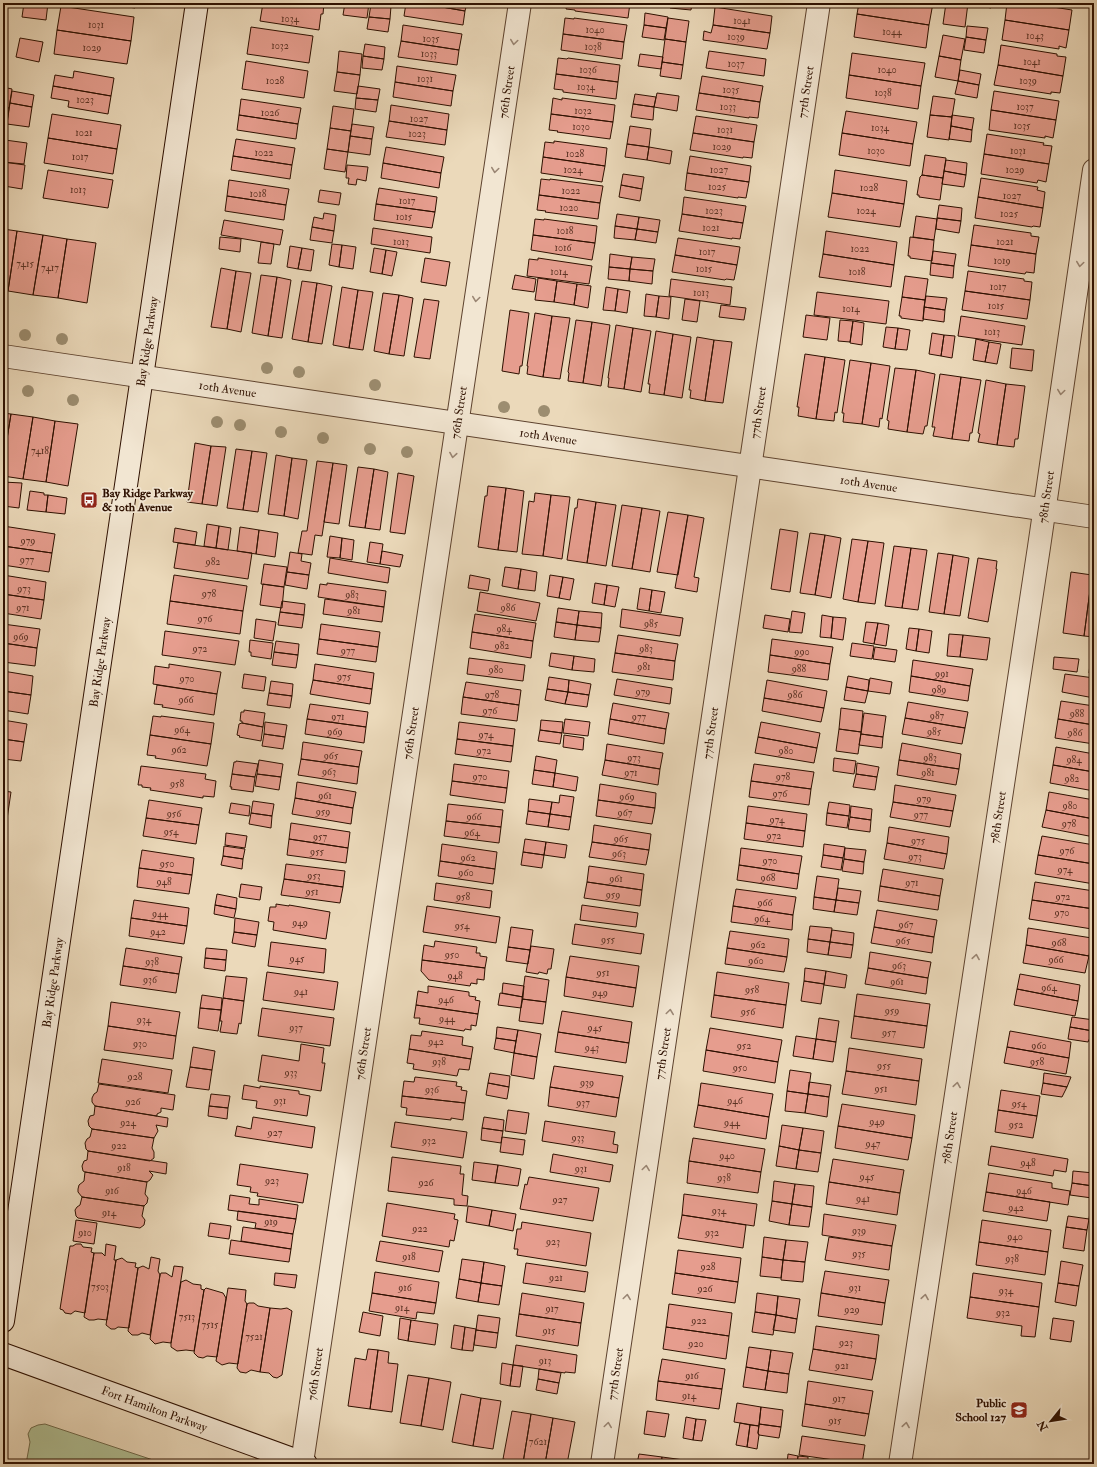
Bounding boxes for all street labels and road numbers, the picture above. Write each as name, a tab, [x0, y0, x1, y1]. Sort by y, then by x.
street label: 76th Street	[496, 65, 519, 120]
street label: 77th Street	[795, 65, 818, 119]
street label: Bay Ridge Parkway	[134, 295, 162, 388]
street label: 10th Avenue	[198, 378, 257, 401]
street label: 76th Street	[448, 385, 471, 440]
street label: 77th Street	[747, 385, 770, 440]
street label: 10th Avenue	[518, 425, 578, 449]
street label: 78th Street	[1036, 470, 1058, 524]
street label: 10th Avenue	[839, 473, 898, 496]
street label: Bay Ridge Parkway	[86, 615, 115, 708]
street label: 76th Street	[400, 706, 423, 761]
street label: 77th Street	[700, 706, 722, 760]
street label: 78th Street	[987, 790, 1010, 845]
street label: Bay Ridge Parkway	[39, 936, 67, 1029]
street label: 76th Street	[352, 1026, 375, 1081]
street label: 77th Street	[652, 1026, 675, 1081]
street label: 78th Street	[939, 1110, 961, 1165]
street label: 76th Street	[304, 1347, 327, 1401]
street label: 77th Street	[605, 1347, 627, 1401]
street label: Fort Hamilton Parkway	[99, 1383, 210, 1436]

